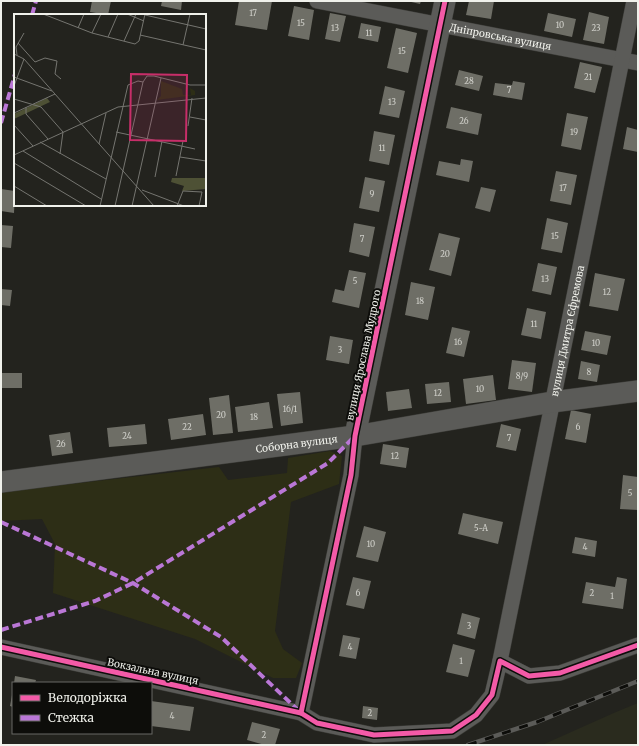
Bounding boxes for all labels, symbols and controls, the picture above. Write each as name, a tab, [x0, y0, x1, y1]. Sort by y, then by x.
house number: 17	[249, 8, 257, 18]
inset map	[14, 14, 206, 206]
house number: 15	[297, 18, 305, 28]
house number: 10	[556, 20, 564, 30]
street label: Дніпровська вулиця	[448, 21, 553, 53]
house number: 13	[331, 23, 339, 33]
house number: 23	[591, 23, 601, 33]
house number: 11	[366, 28, 373, 38]
house number: 15	[398, 46, 406, 56]
house number: 21	[584, 72, 592, 82]
house number: 28	[464, 76, 474, 86]
house number: 7	[507, 85, 512, 95]
house number: 13	[388, 97, 396, 107]
house number: 26	[459, 116, 469, 126]
house number: 19	[570, 127, 578, 137]
house number: 11	[379, 143, 386, 153]
house number: 17	[559, 183, 567, 193]
house number: 9	[370, 189, 375, 199]
house number: 15	[551, 231, 559, 241]
house number: 7	[360, 234, 365, 244]
house number: 20	[440, 249, 450, 259]
street label: вулиця Дмитра Єфремова	[548, 264, 587, 398]
house number: 13	[541, 274, 549, 284]
house number: 5	[353, 276, 358, 286]
house number: 12	[603, 287, 611, 297]
street label: вулиця Ярослава Мудрого	[343, 288, 384, 422]
house number: 18	[416, 296, 424, 306]
house number: 11	[531, 319, 538, 329]
house number: 16	[454, 337, 462, 347]
house number: 10	[592, 338, 600, 348]
house number: 3	[338, 345, 343, 355]
house number: 8	[587, 367, 592, 377]
house number: 8/9	[516, 371, 528, 381]
house number: 10	[476, 384, 484, 394]
house number: 12	[434, 388, 442, 398]
house number: 16/1	[283, 404, 298, 414]
house number: 20	[216, 410, 226, 420]
house number: 18	[250, 412, 258, 422]
house number: 22	[182, 422, 192, 432]
house number: 6	[576, 422, 581, 432]
house number: 24	[122, 431, 132, 441]
street label: Соборна вулиця	[255, 432, 338, 456]
house number: 7	[507, 433, 512, 443]
house number: 26	[56, 439, 66, 449]
house number: 12	[391, 451, 399, 461]
house number: 5	[628, 488, 633, 498]
house number: 5-А	[474, 523, 488, 533]
house number: 10	[367, 539, 375, 549]
house number: 4	[583, 542, 588, 552]
house number: 6	[356, 588, 361, 598]
house number: 2	[590, 588, 595, 598]
house number: 1	[610, 591, 614, 601]
house number: 3	[467, 621, 472, 631]
house number: 4	[348, 642, 353, 652]
street label: Вокзальна вулиця	[106, 655, 200, 688]
house number: 1	[459, 656, 463, 666]
legend	[12, 682, 152, 734]
text: Велодоріжка	[48, 690, 128, 705]
house number: 2	[368, 708, 373, 718]
text: Стежка	[48, 710, 94, 725]
house number: 4	[170, 711, 175, 721]
house number: 2	[262, 730, 267, 740]

